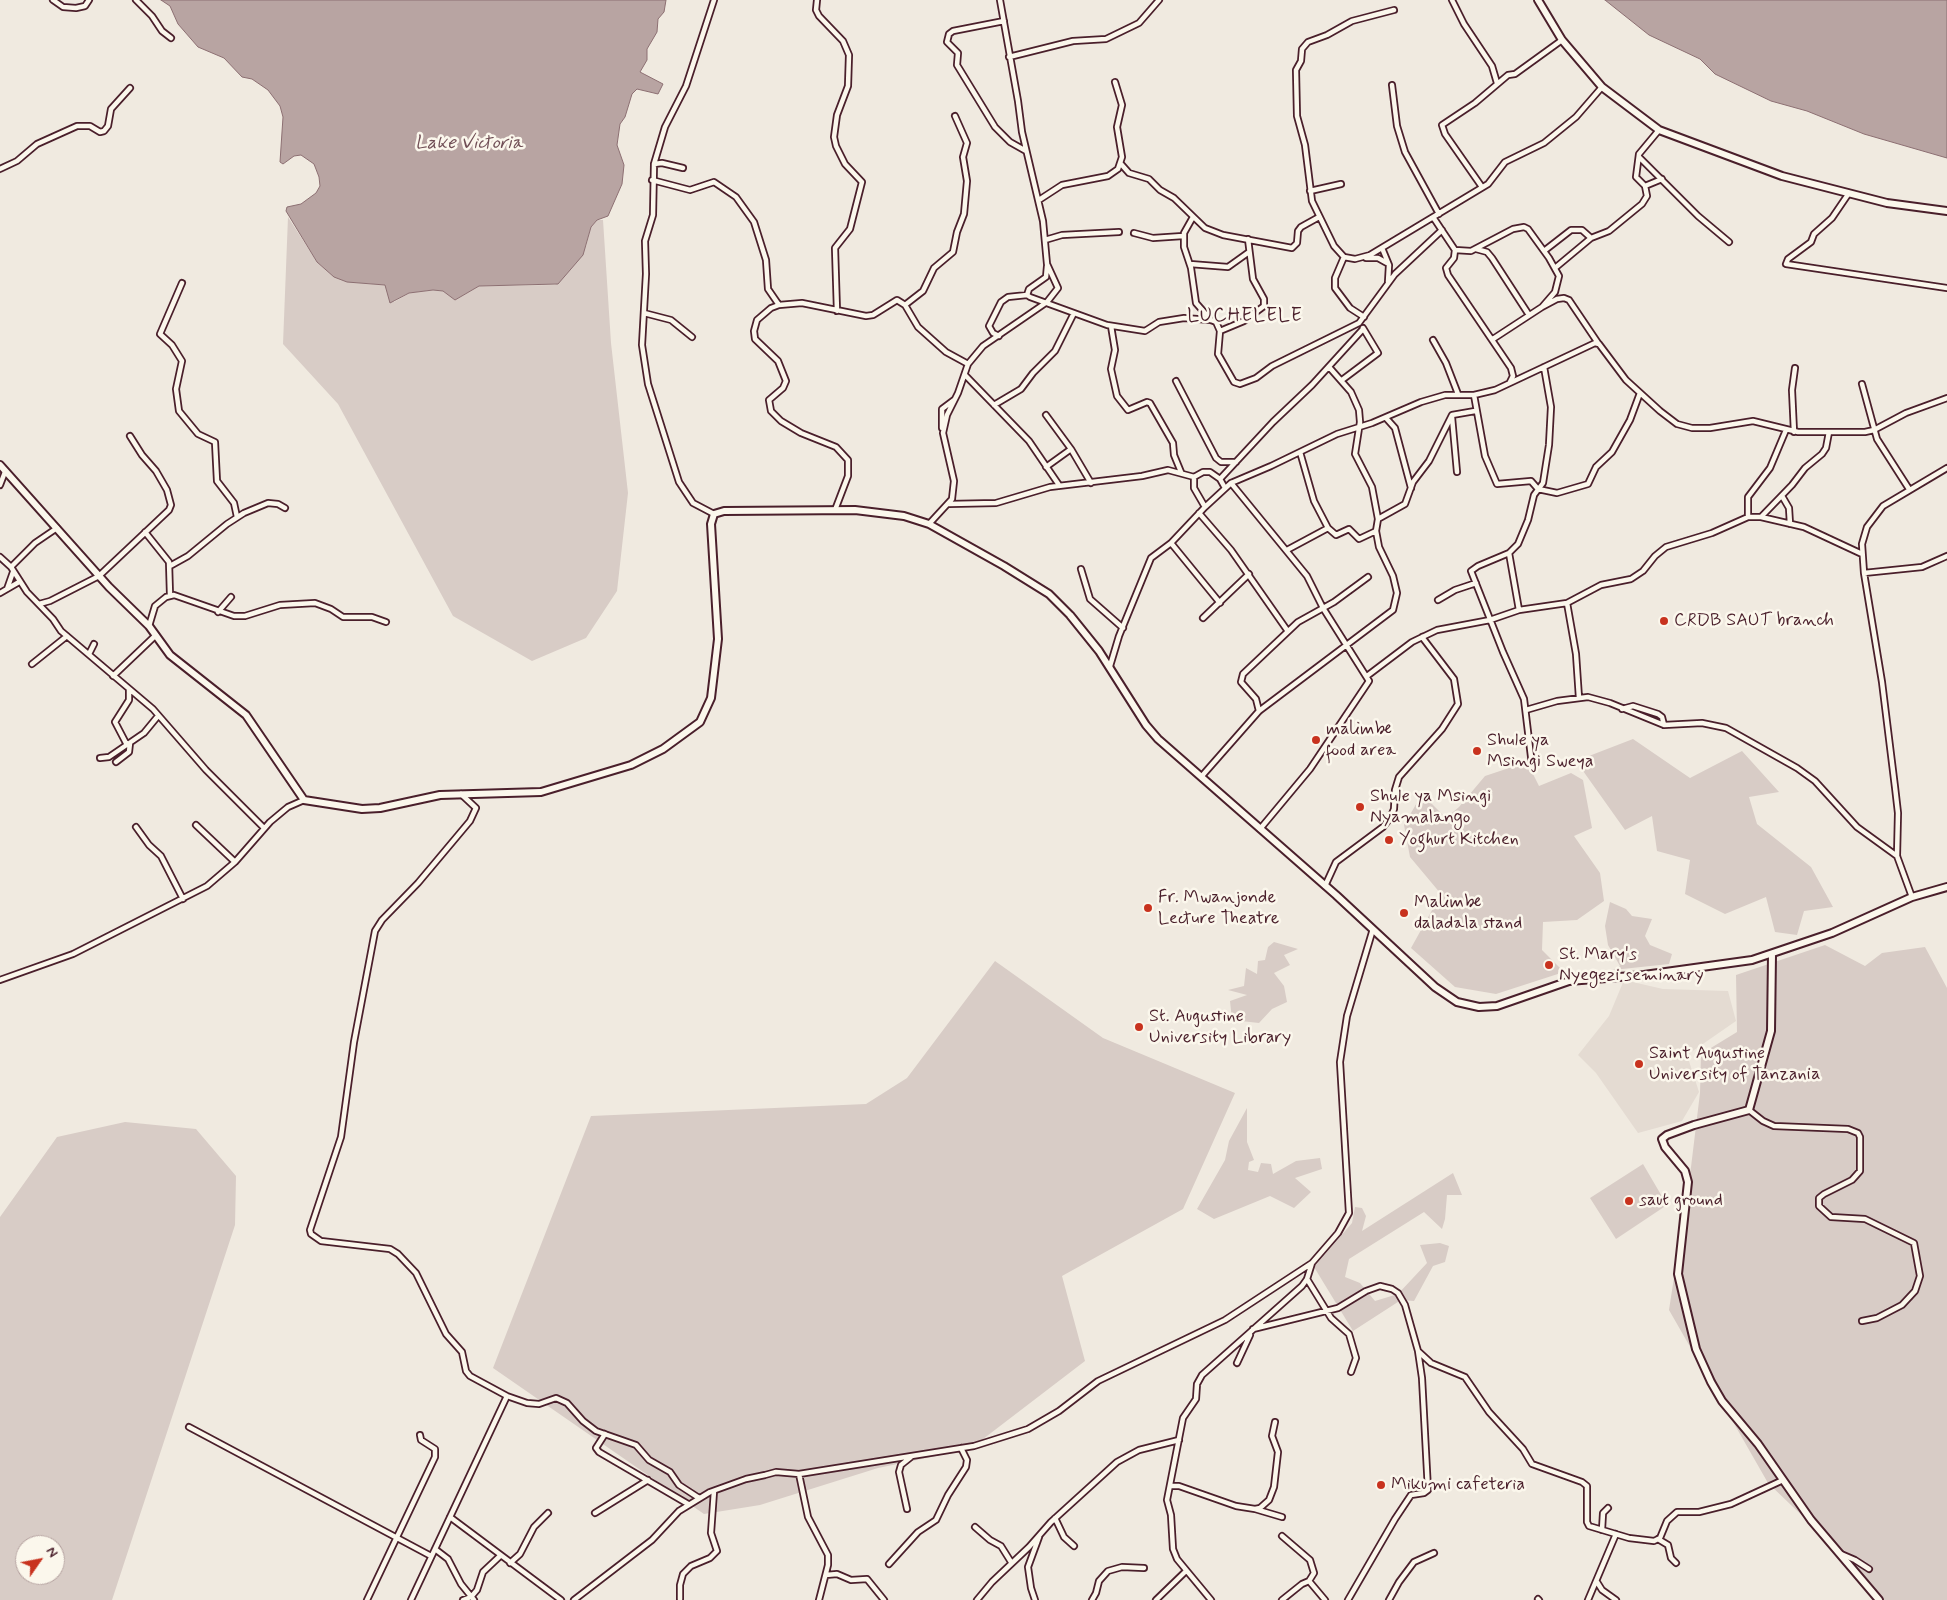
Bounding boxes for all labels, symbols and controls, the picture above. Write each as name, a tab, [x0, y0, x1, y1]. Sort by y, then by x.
water label: Lake Victoria	[415, 133, 523, 155]
district label: LUCHELELE	[1187, 306, 1303, 328]
place label: CRDB SAUT branch	[1674, 610, 1834, 632]
marker: CRDB SAUT branch	[1658, 615, 1670, 627]
place label: malimbe food area	[1326, 719, 1396, 762]
place label: Shule ya Msingi Sweya	[1487, 730, 1594, 772]
marker: malimbe food area	[1310, 734, 1322, 746]
marker: Shule ya Msingi Sweya	[1471, 745, 1483, 757]
place label: Shule ya Msingi Nyamalango	[1370, 786, 1491, 829]
marker: Shule ya Msingi Nyamalango	[1354, 801, 1366, 813]
place label: Yoghurt Kitchen	[1399, 829, 1519, 851]
marker: Yoghurt Kitchen	[1383, 834, 1395, 846]
place label: Fr. Mwanjonde Lecture Theatre	[1158, 887, 1279, 930]
place label: Malimbe daladala stand	[1414, 892, 1522, 934]
marker: Fr. Mwanjonde Lecture Theatre	[1142, 902, 1154, 914]
marker: Malimbe daladala stand	[1398, 907, 1410, 919]
place label: St. Mary's Nyegezi seminary	[1559, 944, 1704, 986]
marker: St. Mary's Nyegezi seminary	[1543, 959, 1555, 971]
place label: St. Augustine University Library	[1149, 1006, 1291, 1048]
marker: St. Augustine University Library	[1133, 1021, 1145, 1033]
place label: Saint Augustine University of Tanzania	[1649, 1043, 1821, 1086]
marker: Saint Augustine University of Tanzania	[1633, 1058, 1645, 1070]
place label: saut ground	[1639, 1190, 1723, 1212]
marker: saut ground	[1623, 1195, 1635, 1207]
place label: Mikumi cafeteria	[1391, 1474, 1525, 1496]
marker: Mikumi cafeteria	[1375, 1479, 1387, 1491]
north arrow	[15, 1535, 65, 1585]
text: N	[42, 1544, 62, 1561]

